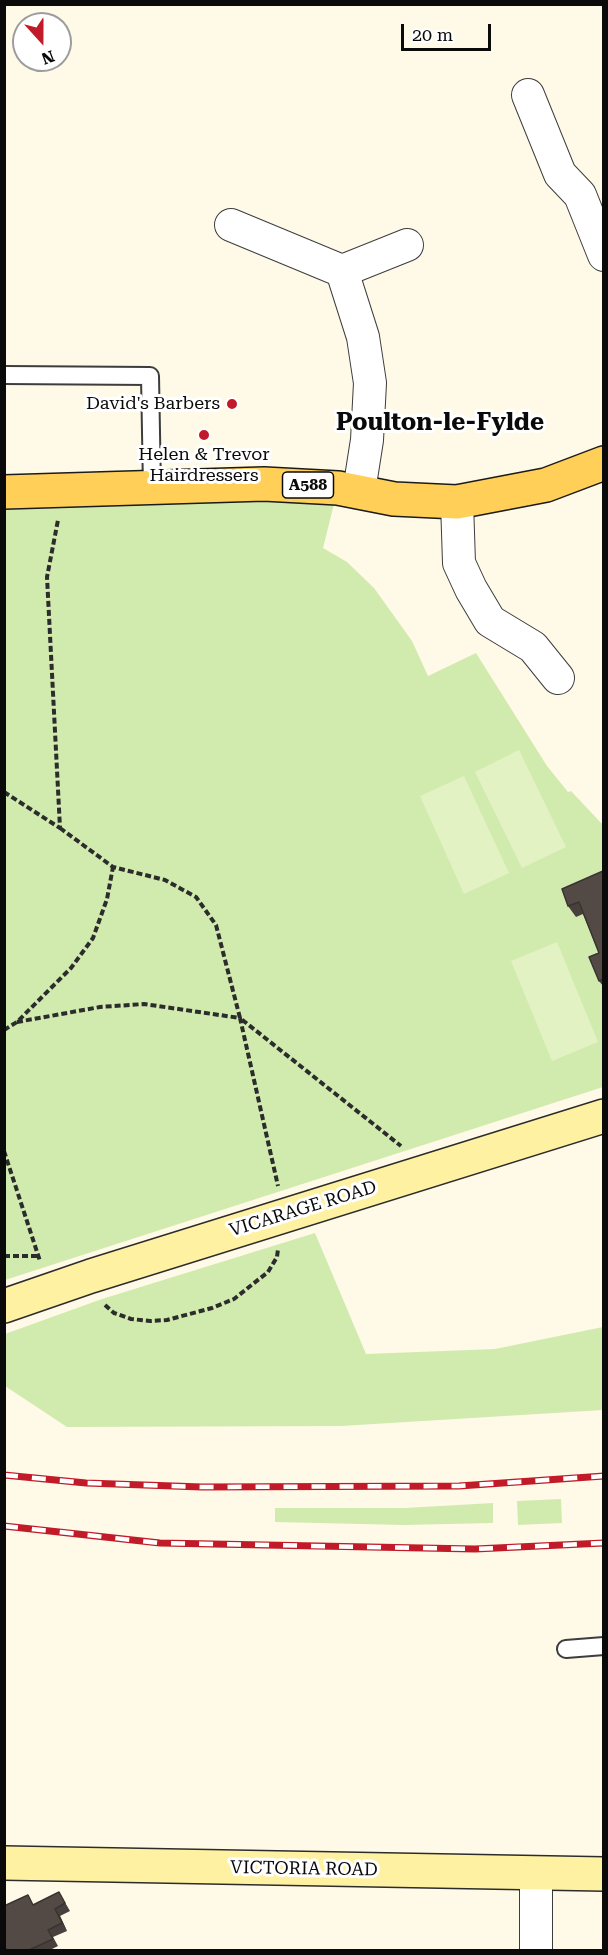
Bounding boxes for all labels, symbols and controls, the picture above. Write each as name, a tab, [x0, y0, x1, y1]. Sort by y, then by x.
north arrow	[12, 12, 72, 72]
scale bar	[404, 12, 494, 50]
text: 20 m	[412, 24, 453, 45]
text: N	[39, 46, 57, 68]
place label: David's Barbers	[86, 393, 220, 415]
marker: David's Barbers	[225, 397, 239, 411]
district label: Poulton-le-Fylde	[336, 409, 544, 437]
marker: Helen & Trevor Hairdressers	[197, 428, 211, 442]
place label: Helen & Trevor Hairdressers	[138, 444, 270, 486]
road number: A588	[282, 472, 334, 498]
street label: VICARAGE ROAD	[227, 1176, 379, 1242]
street label: VICTORIA ROAD	[230, 1857, 378, 1881]

